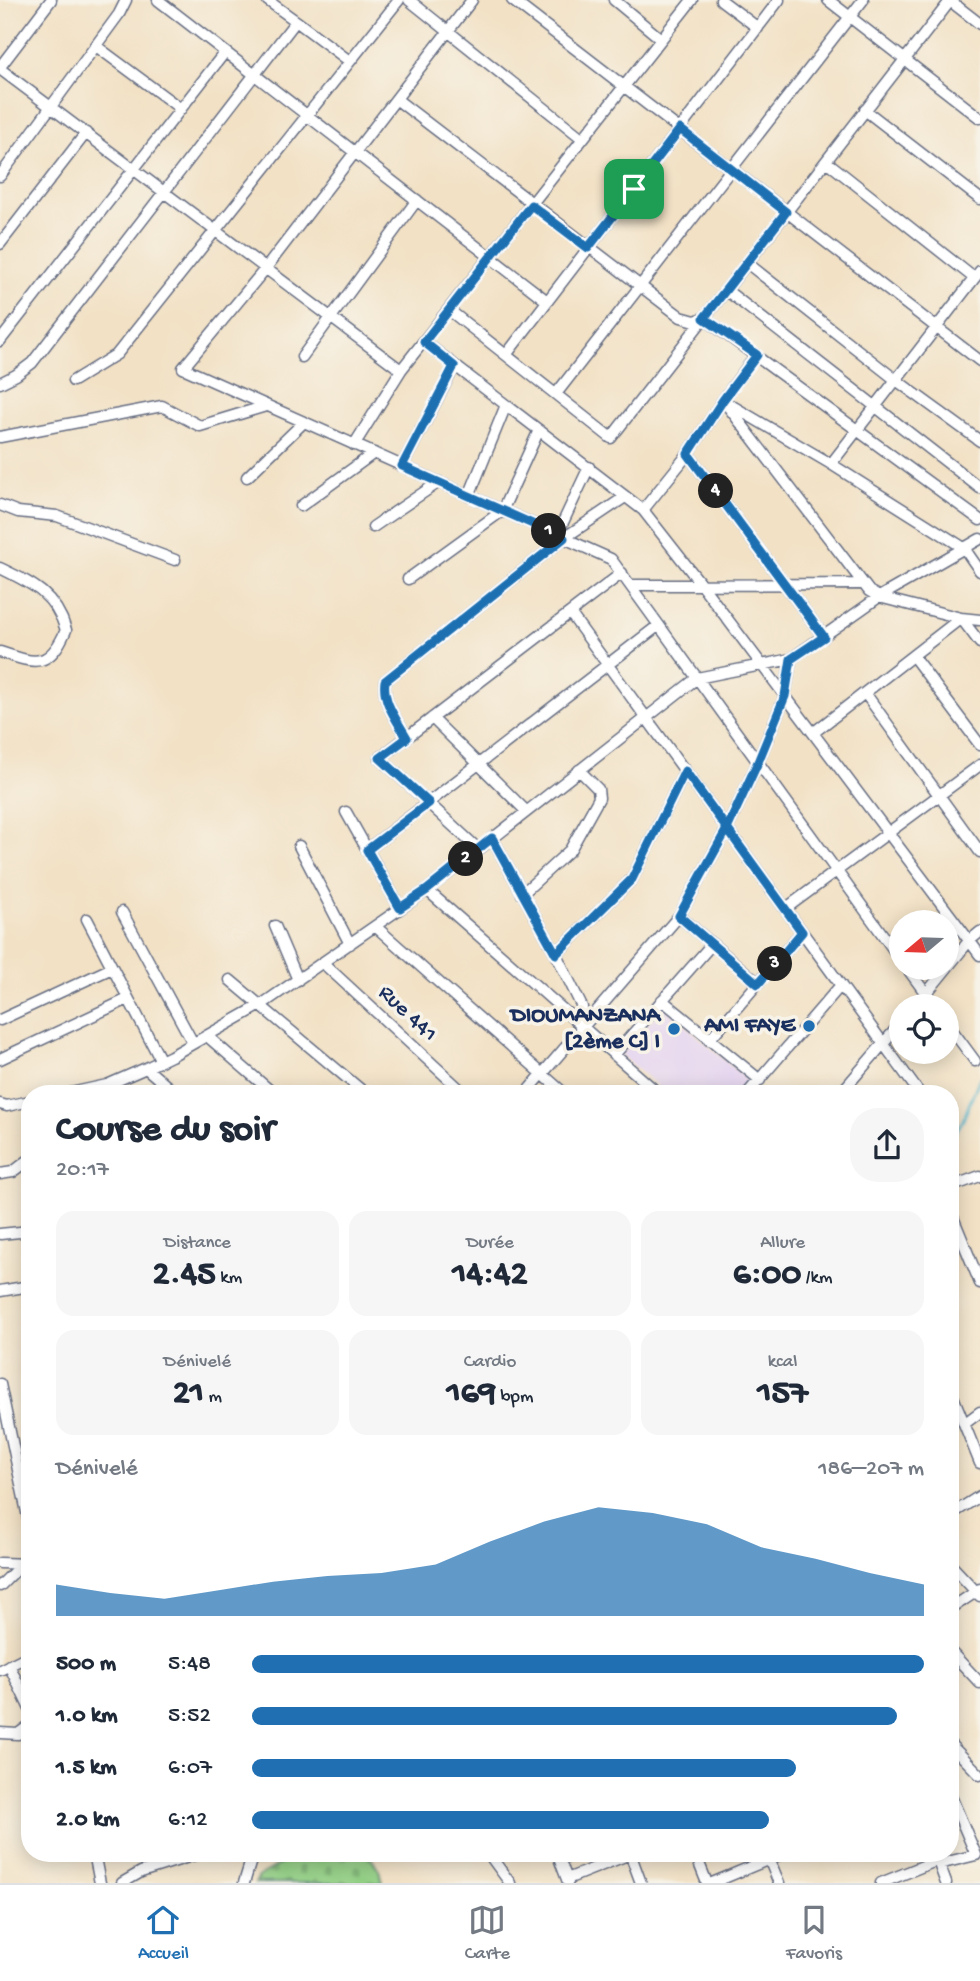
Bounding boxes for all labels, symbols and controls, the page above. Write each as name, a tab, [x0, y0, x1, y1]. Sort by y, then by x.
pin	[604, 159, 664, 219]
icon: arrive	[615, 170, 653, 208]
pin: 4	[698, 474, 734, 508]
text: 4	[711, 479, 720, 502]
pin: 1	[532, 514, 566, 548]
text: 1	[545, 519, 552, 542]
pin: 2	[448, 842, 484, 876]
text: 2	[461, 847, 470, 870]
north arrow	[889, 910, 959, 980]
map controls	[889, 910, 959, 1064]
pin: 3	[758, 946, 792, 982]
text: 3	[770, 952, 779, 975]
street label: Rue 441	[372, 980, 442, 1048]
button: locate	[889, 994, 959, 1064]
place label: DIOUMANZANA [2ème C] I	[509, 1003, 661, 1056]
place label: AMI FAYE	[703, 1013, 797, 1040]
marker: AMI FAYE	[801, 1018, 817, 1034]
marker: DIOUMANZANA [2ème C] I	[666, 1021, 682, 1037]
button: share	[850, 1108, 924, 1182]
text: Course du soir	[56, 1109, 275, 1153]
text: 20:17	[56, 1157, 109, 1184]
text: Distance	[164, 1232, 231, 1255]
text: Durée	[466, 1232, 514, 1255]
text: Allure	[760, 1232, 805, 1255]
text: 2.45	[153, 1255, 216, 1296]
text: 14:42	[452, 1255, 528, 1296]
text: 6:00	[733, 1255, 801, 1296]
text: km	[216, 1267, 242, 1290]
text: /km	[801, 1267, 832, 1290]
text: Dénivelé	[164, 1351, 231, 1374]
text: Cardio	[464, 1351, 516, 1374]
text: kcal	[768, 1351, 797, 1374]
text: 21	[173, 1374, 204, 1415]
text: 169	[447, 1374, 496, 1415]
text: 157	[757, 1374, 808, 1415]
text: m	[204, 1386, 222, 1409]
text: bpm	[496, 1386, 533, 1409]
text: Dénivelé	[56, 1456, 138, 1483]
text: 186–207 m	[818, 1456, 924, 1483]
text: 500 m	[56, 1651, 116, 1678]
text: 5:48	[168, 1651, 211, 1678]
text: 1.0 km	[56, 1703, 118, 1730]
text: 5:52	[168, 1703, 211, 1730]
text: 1.5 km	[56, 1755, 117, 1782]
text: 6:07	[168, 1755, 212, 1782]
text: 2.0 km	[56, 1807, 120, 1834]
text: 6:12	[168, 1807, 207, 1834]
tab: Accueil	[138, 1901, 189, 1966]
tab: Carte	[465, 1901, 510, 1966]
tab: Favoris	[786, 1901, 842, 1966]

